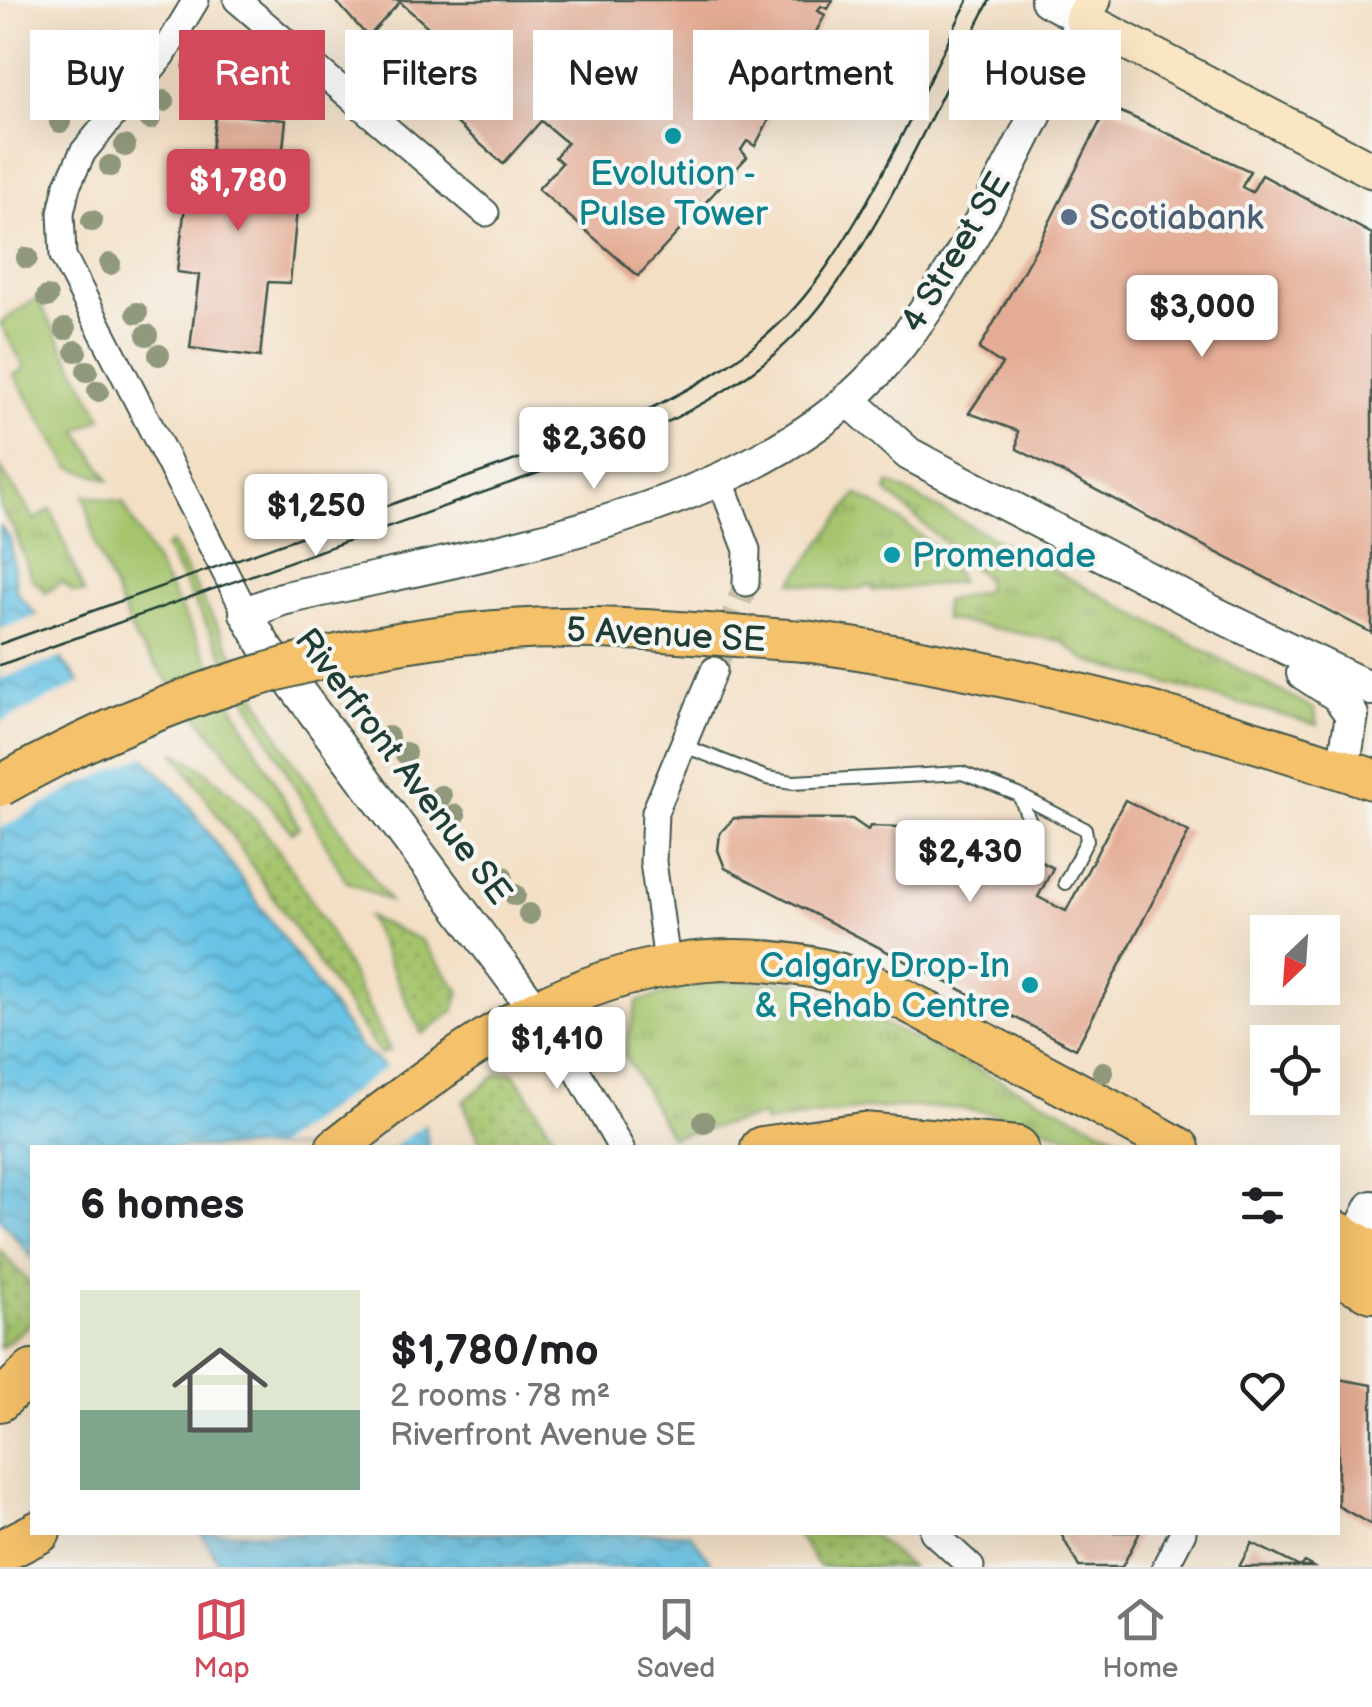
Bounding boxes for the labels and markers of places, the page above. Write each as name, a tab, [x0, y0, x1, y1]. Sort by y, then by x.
marker: Evolution - Pulse Tower	[662, 125, 684, 147]
pin: $1,780	[157, 149, 319, 234]
place label: Evolution - Pulse Tower	[578, 153, 769, 236]
place label: Scotiabank	[1089, 197, 1264, 240]
marker: Scotiabank	[1058, 206, 1080, 228]
pin: $3,000	[1121, 275, 1283, 360]
pin: $2,360	[513, 407, 675, 492]
pin: $1,250	[235, 474, 397, 559]
place label: Promenade	[912, 535, 1096, 578]
marker: Promenade	[881, 544, 903, 566]
pin: $2,430	[889, 820, 1051, 905]
place label: Calgary Drop-In & Rehab Centre	[755, 945, 1010, 1028]
marker: Calgary Drop-In & Rehab Centre	[1019, 974, 1041, 996]
pin: $1,410	[476, 1007, 638, 1092]

